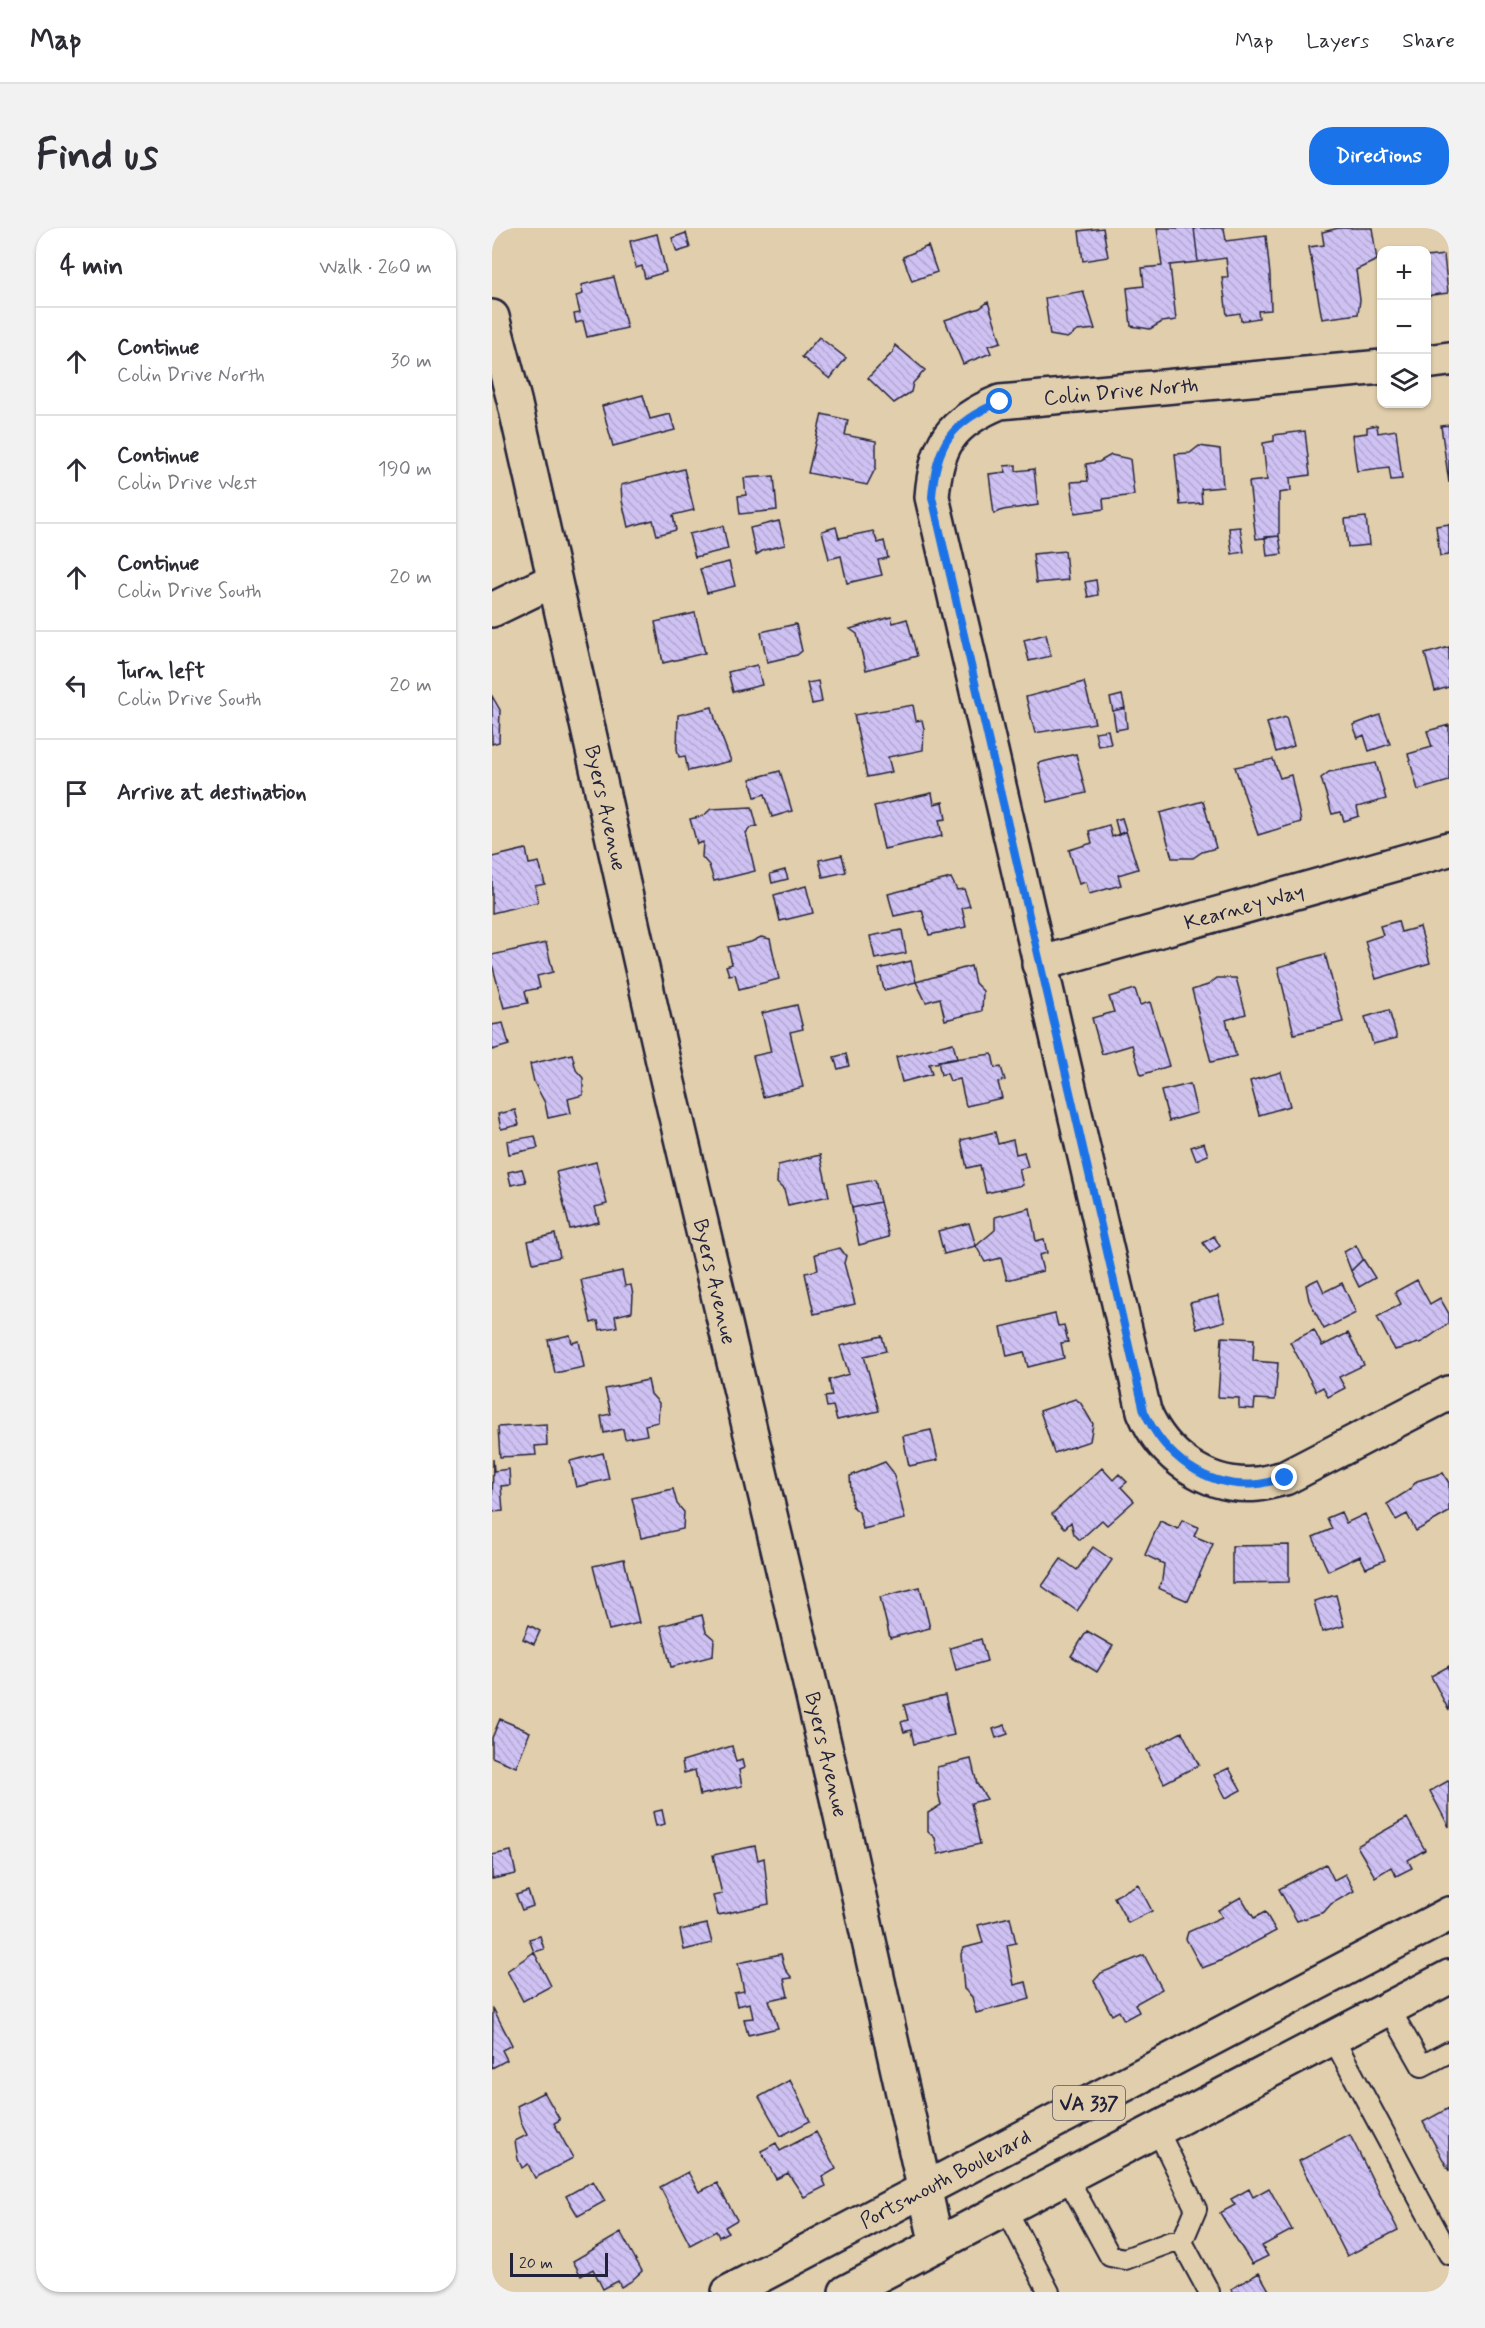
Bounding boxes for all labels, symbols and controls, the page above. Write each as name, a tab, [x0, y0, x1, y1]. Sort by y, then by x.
text: Map	[30, 23, 81, 60]
text: Map	[1235, 27, 1273, 55]
text: Layers	[1306, 27, 1369, 55]
text: Share	[1402, 27, 1455, 55]
button: Directions	[1309, 127, 1449, 185]
text: Find us	[36, 129, 158, 184]
map controls	[1377, 246, 1431, 408]
button: +	[1377, 246, 1431, 300]
text: 4 min	[60, 250, 123, 284]
text: Walk · 260 m	[319, 254, 432, 281]
button: −	[1377, 300, 1431, 354]
text: Continue	[117, 334, 199, 362]
icon: ahead	[60, 345, 93, 378]
text: 30 m	[390, 348, 432, 375]
button: layers	[1377, 354, 1431, 408]
text: Colin Drive North	[117, 362, 265, 389]
street label: Colin Drive North	[1042, 371, 1200, 413]
route start	[986, 388, 1012, 414]
text: Continue	[117, 442, 199, 470]
icon: ahead	[60, 453, 93, 486]
text: 190 m	[378, 456, 432, 483]
text: Colin Drive West	[117, 470, 257, 497]
text: Continue	[117, 550, 199, 578]
icon: ahead	[60, 561, 93, 594]
text: 20 m	[389, 564, 432, 591]
text: Colin Drive South	[117, 578, 262, 605]
text: Turn left	[117, 658, 205, 686]
icon: left	[60, 669, 93, 702]
text: 20 m	[389, 672, 432, 699]
text: Colin Drive South	[117, 686, 262, 713]
street label: Byers Avenue	[577, 743, 633, 874]
icon: arrive	[60, 777, 93, 810]
text: Arrive at destination	[117, 779, 307, 807]
street label: Kearney Way	[1181, 877, 1308, 938]
street label: Byers Avenue	[686, 1216, 742, 1347]
route end	[1271, 1464, 1297, 1490]
street label: Byers Avenue	[797, 1689, 854, 1820]
road number: VA 337	[1053, 2086, 1125, 2120]
street label: Portsmouth Boulevard	[855, 2123, 1036, 2236]
scale bar	[510, 2250, 608, 2278]
text: 20 m	[519, 2253, 553, 2274]

